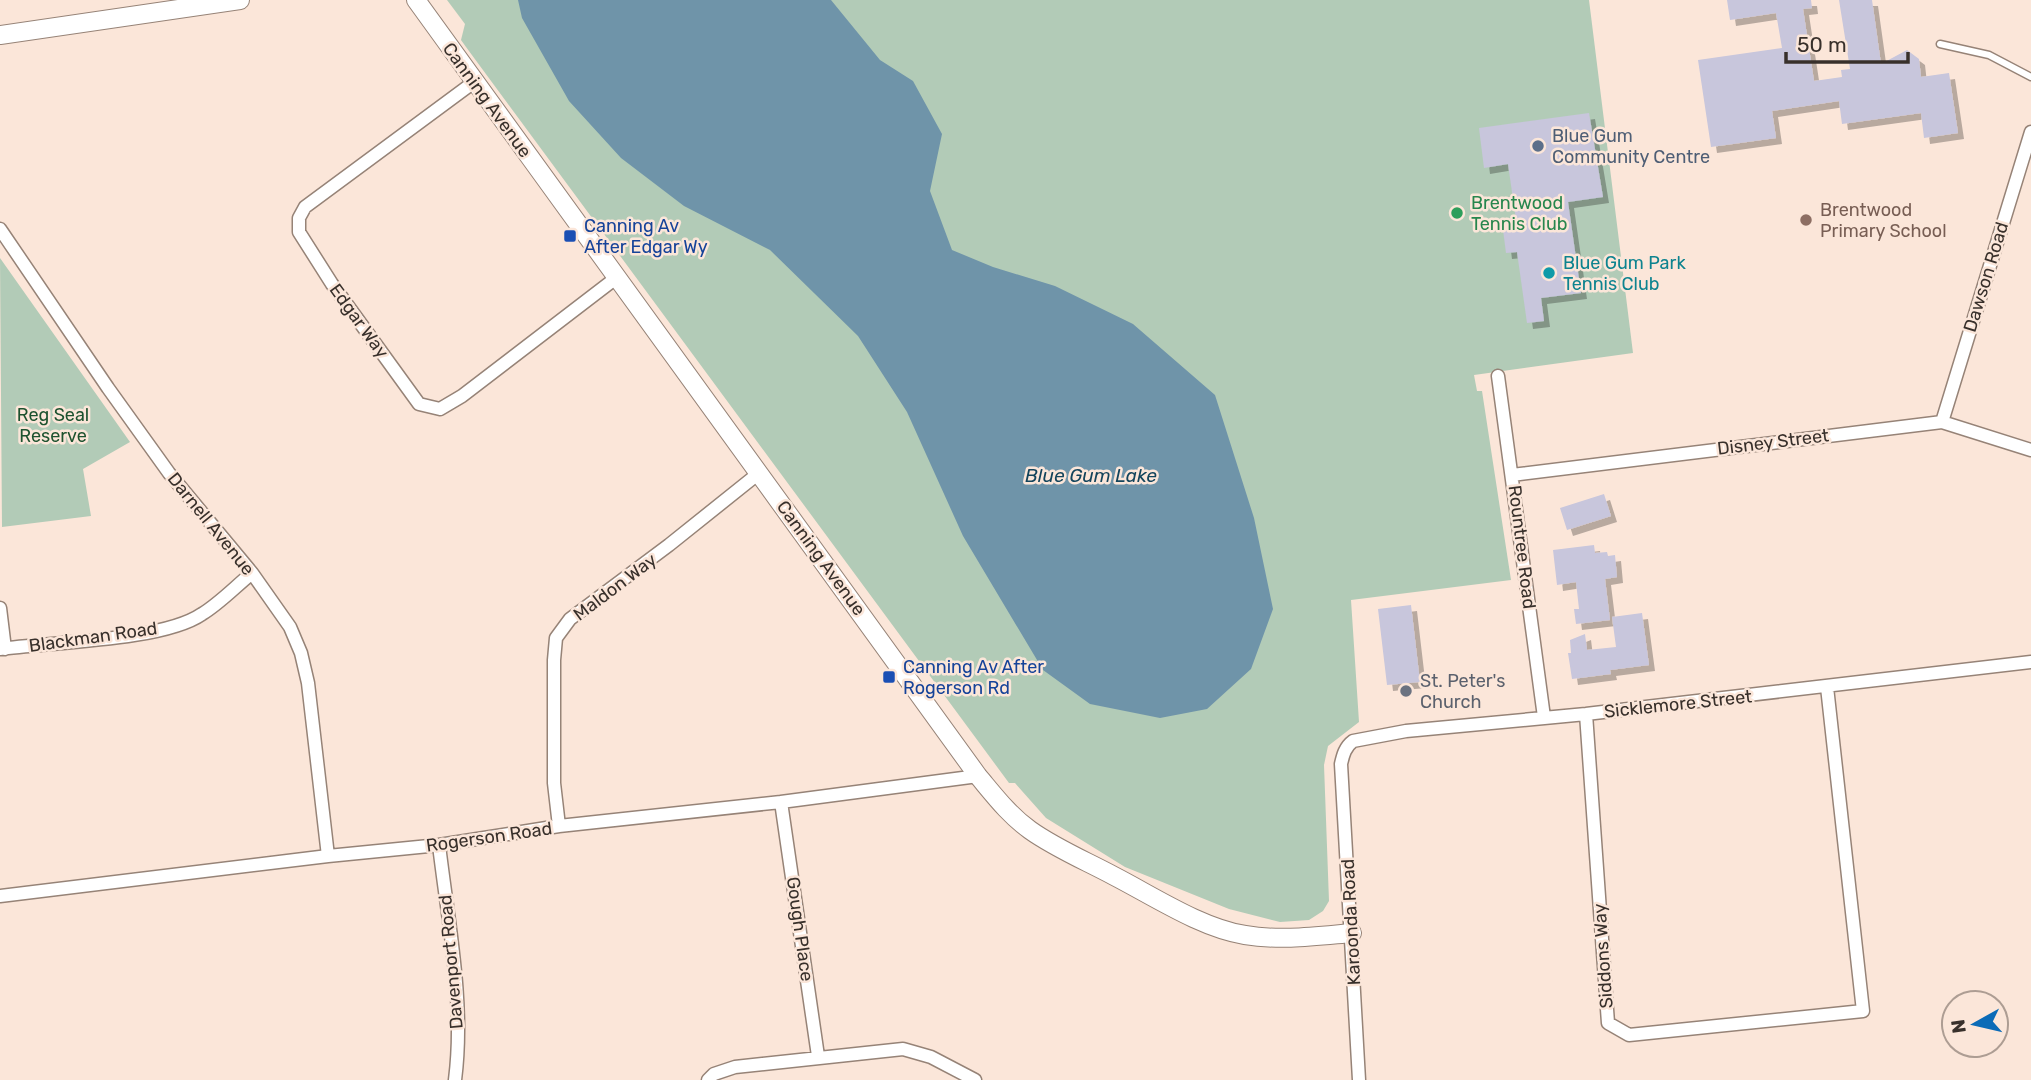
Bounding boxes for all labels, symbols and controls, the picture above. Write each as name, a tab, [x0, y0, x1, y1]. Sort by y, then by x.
scale bar	[1786, 21, 1909, 65]
text: 50 m	[1797, 32, 1847, 57]
street label: Canning Avenue	[438, 38, 536, 162]
place label: Blue Gum Community Centre	[1552, 125, 1710, 168]
marker: Blue Gum Community Centre	[1530, 138, 1546, 154]
place label: Brentwood Tennis Club	[1471, 192, 1567, 235]
place label: Brentwood Primary School	[1820, 199, 1947, 242]
marker: Brentwood Tennis Club	[1449, 205, 1465, 221]
marker: Brentwood Primary School	[1798, 212, 1814, 228]
place label: Canning Av After Edgar Wy	[584, 215, 708, 258]
street label: Dawson Road	[1959, 219, 2013, 335]
marker: Canning Av After Edgar Wy	[562, 228, 578, 244]
place label: Blue Gum Park Tennis Club	[1563, 252, 1686, 295]
marker: Blue Gum Park Tennis Club	[1541, 265, 1557, 281]
street label: Edgar Way	[325, 280, 393, 362]
park label: Reg Seal Reserve	[17, 404, 89, 447]
street label: Disney Street	[1716, 424, 1830, 460]
water label: Blue Gum Lake	[1025, 464, 1157, 487]
street label: Darnell Avenue	[163, 468, 259, 580]
street label: Rountree Road	[1503, 484, 1541, 610]
street label: Canning Avenue	[772, 496, 870, 620]
street label: Maldon Way	[569, 549, 661, 625]
street label: Blackman Road	[27, 617, 159, 657]
place label: Canning Av After Rogerson Rd	[903, 656, 1044, 699]
marker: Canning Av After Rogerson Rd	[881, 669, 897, 685]
place label: St. Peter's Church	[1420, 670, 1505, 713]
marker: St. Peter's Church	[1398, 683, 1414, 699]
street label: Sicklemore Street	[1603, 685, 1753, 723]
street label: Rogerson Road	[425, 817, 553, 857]
street label: Karoonda Road	[1337, 858, 1365, 986]
street label: Gough Place	[782, 875, 818, 983]
street label: Davenport Road	[434, 894, 468, 1030]
street label: Siddons Way	[1588, 903, 1618, 1009]
north arrow	[1940, 989, 2010, 1059]
text: N	[1946, 1018, 1971, 1035]

